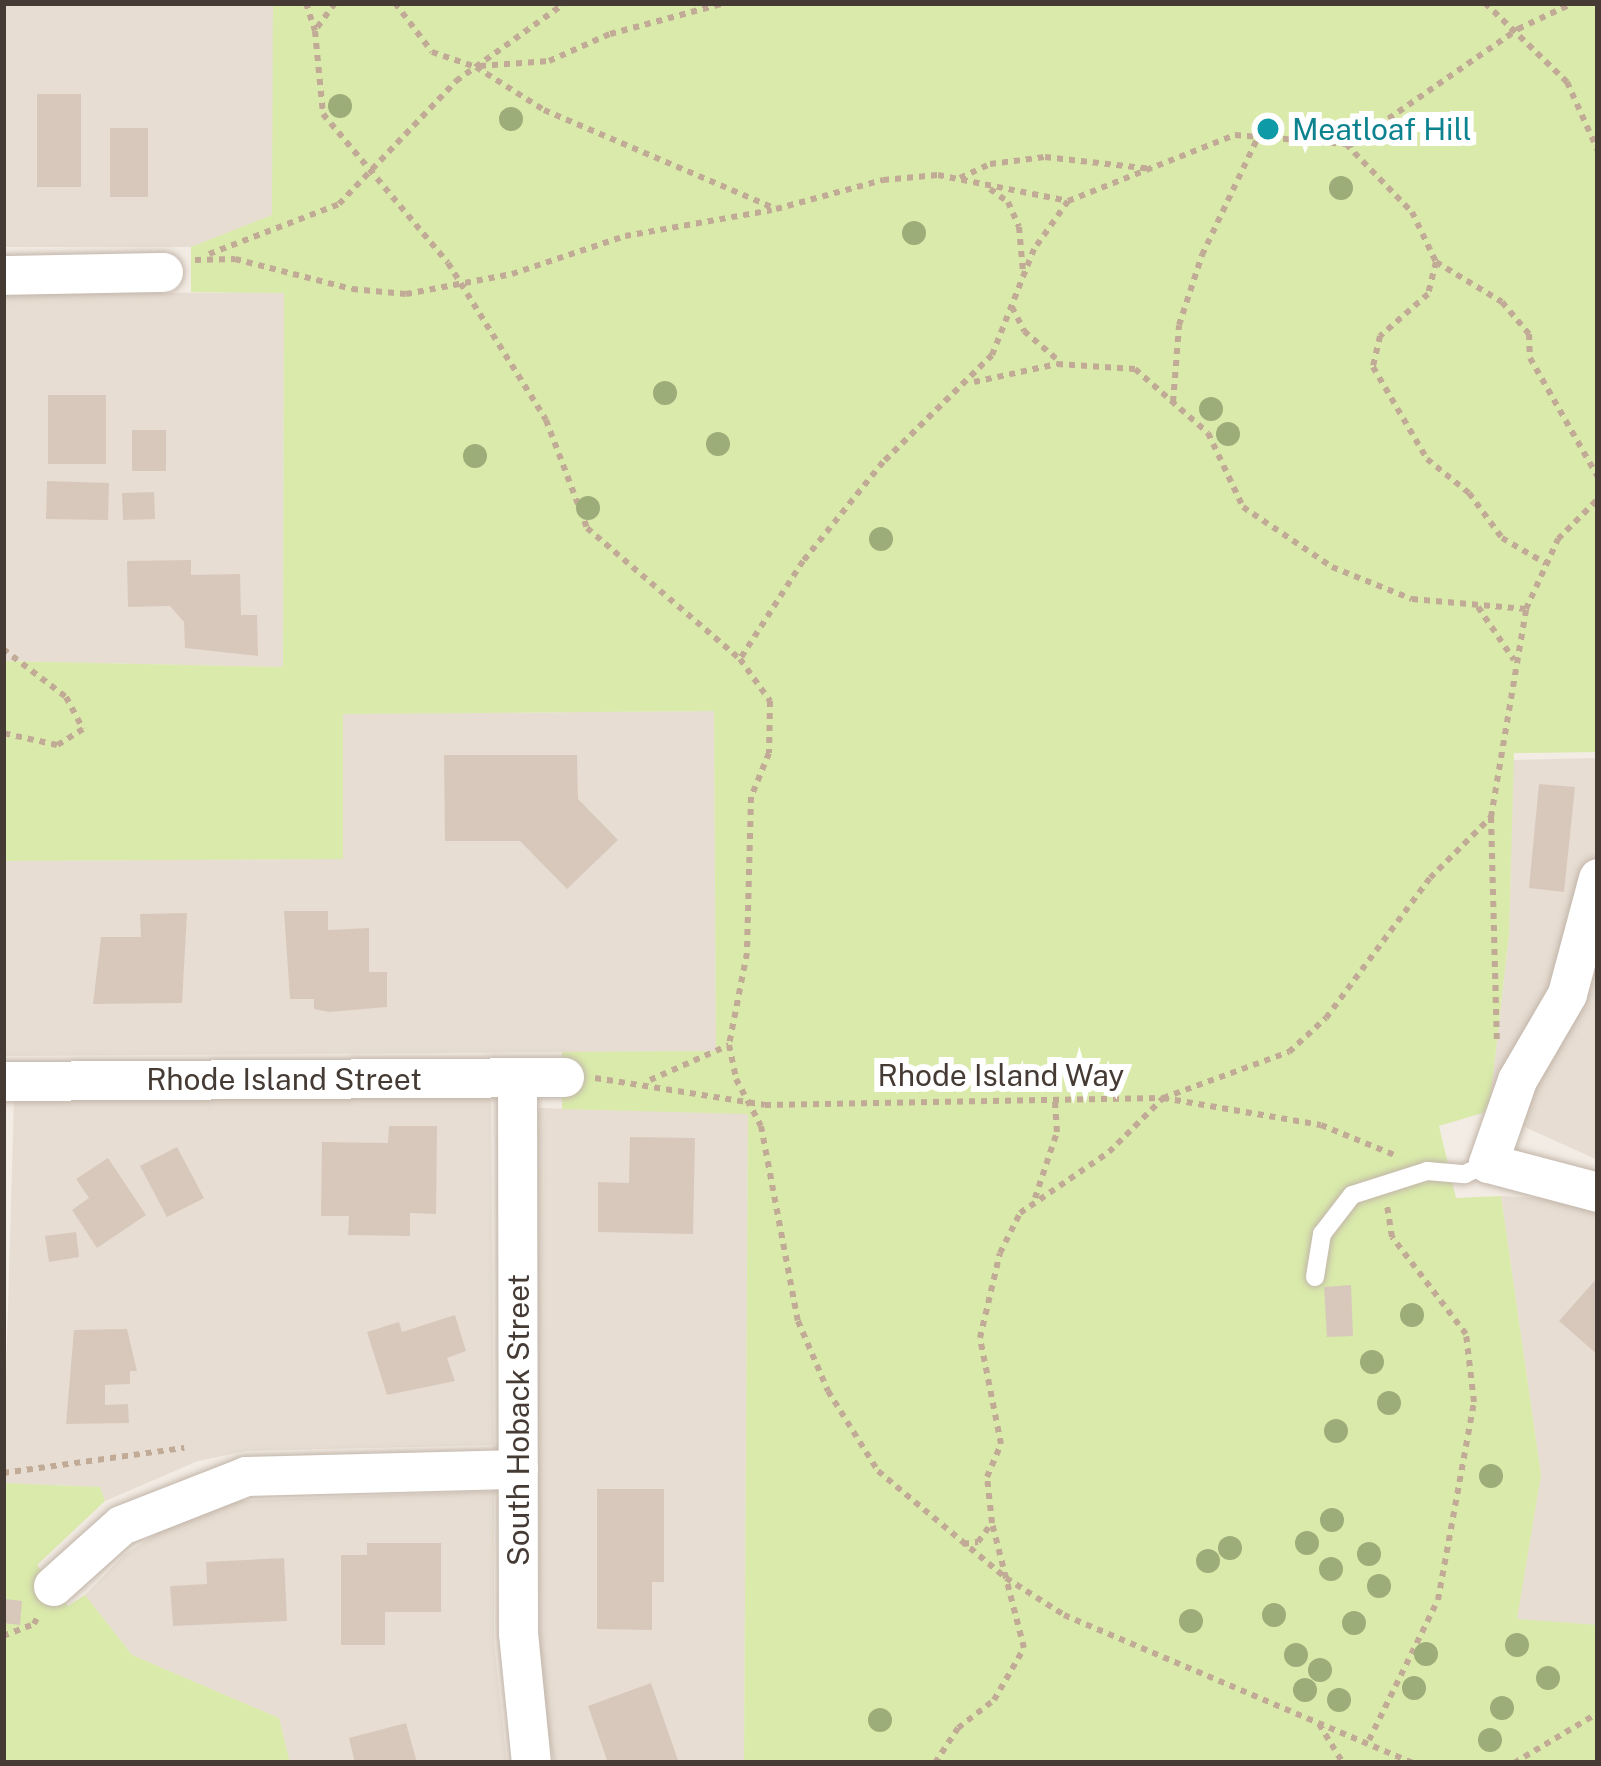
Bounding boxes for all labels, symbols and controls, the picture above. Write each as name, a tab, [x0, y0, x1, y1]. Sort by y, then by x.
place label: Meatloaf Hill	[1292, 111, 1471, 147]
marker: Meatloaf Hill	[1255, 116, 1281, 142]
street label: Rhode Island Way	[877, 1057, 1125, 1093]
street label: Rhode Island Street	[146, 1061, 422, 1097]
street label: South Hoback Street	[500, 1274, 536, 1566]

